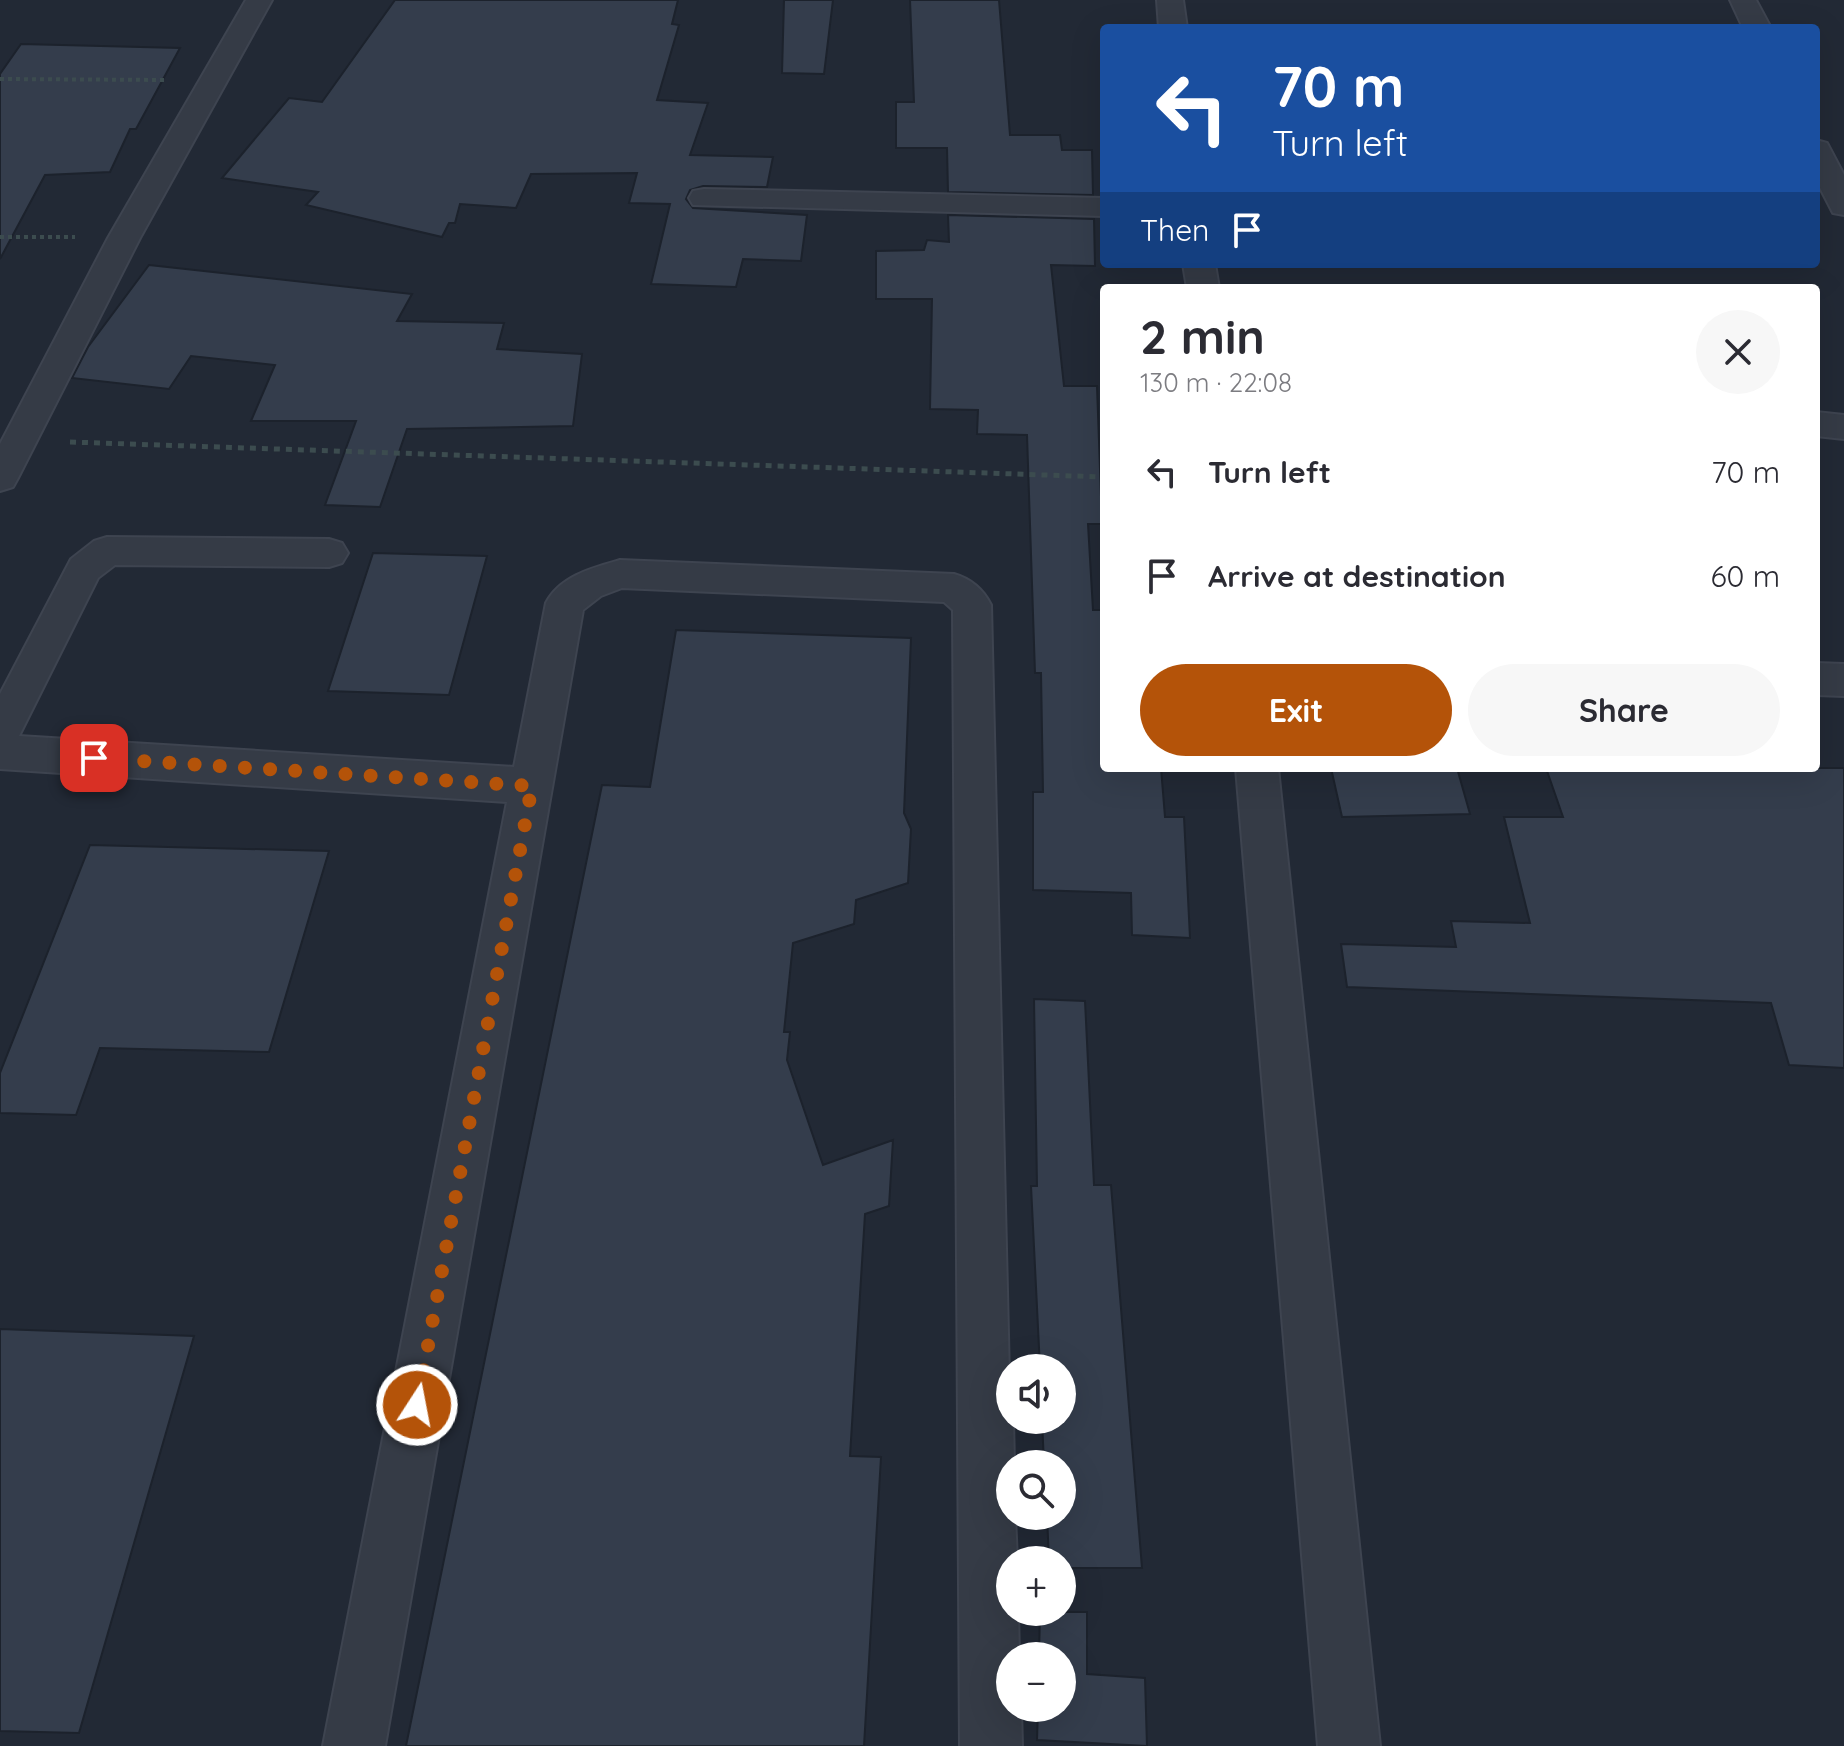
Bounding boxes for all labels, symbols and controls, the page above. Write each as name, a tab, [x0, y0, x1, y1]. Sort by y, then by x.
text: 70 m	[1272, 51, 1404, 121]
icon: left	[1140, 56, 1244, 160]
text: Turn left	[1272, 120, 1408, 165]
icon: arrive	[1225, 208, 1269, 252]
text: Then	[1140, 211, 1209, 249]
text: 2 min	[1140, 306, 1265, 366]
button: close	[1696, 310, 1780, 394]
text: 130 m · 22:08	[1140, 366, 1292, 399]
icon: left	[1140, 450, 1184, 494]
text: Turn left	[1208, 453, 1331, 491]
text: 70 m	[1711, 453, 1780, 491]
icon: arrive	[1140, 554, 1184, 598]
text: Arrive at destination	[1208, 557, 1506, 595]
text: 60 m	[1710, 557, 1780, 595]
button: Exit	[1140, 664, 1452, 756]
button: Share	[1468, 664, 1780, 756]
pin	[60, 724, 128, 792]
icon: arrive	[72, 736, 116, 780]
map controls	[996, 1354, 1076, 1722]
button: sound	[996, 1354, 1076, 1434]
position arrow	[375, 1363, 459, 1447]
button: search	[996, 1450, 1076, 1530]
button: +	[996, 1546, 1076, 1626]
button: −	[996, 1642, 1076, 1722]

